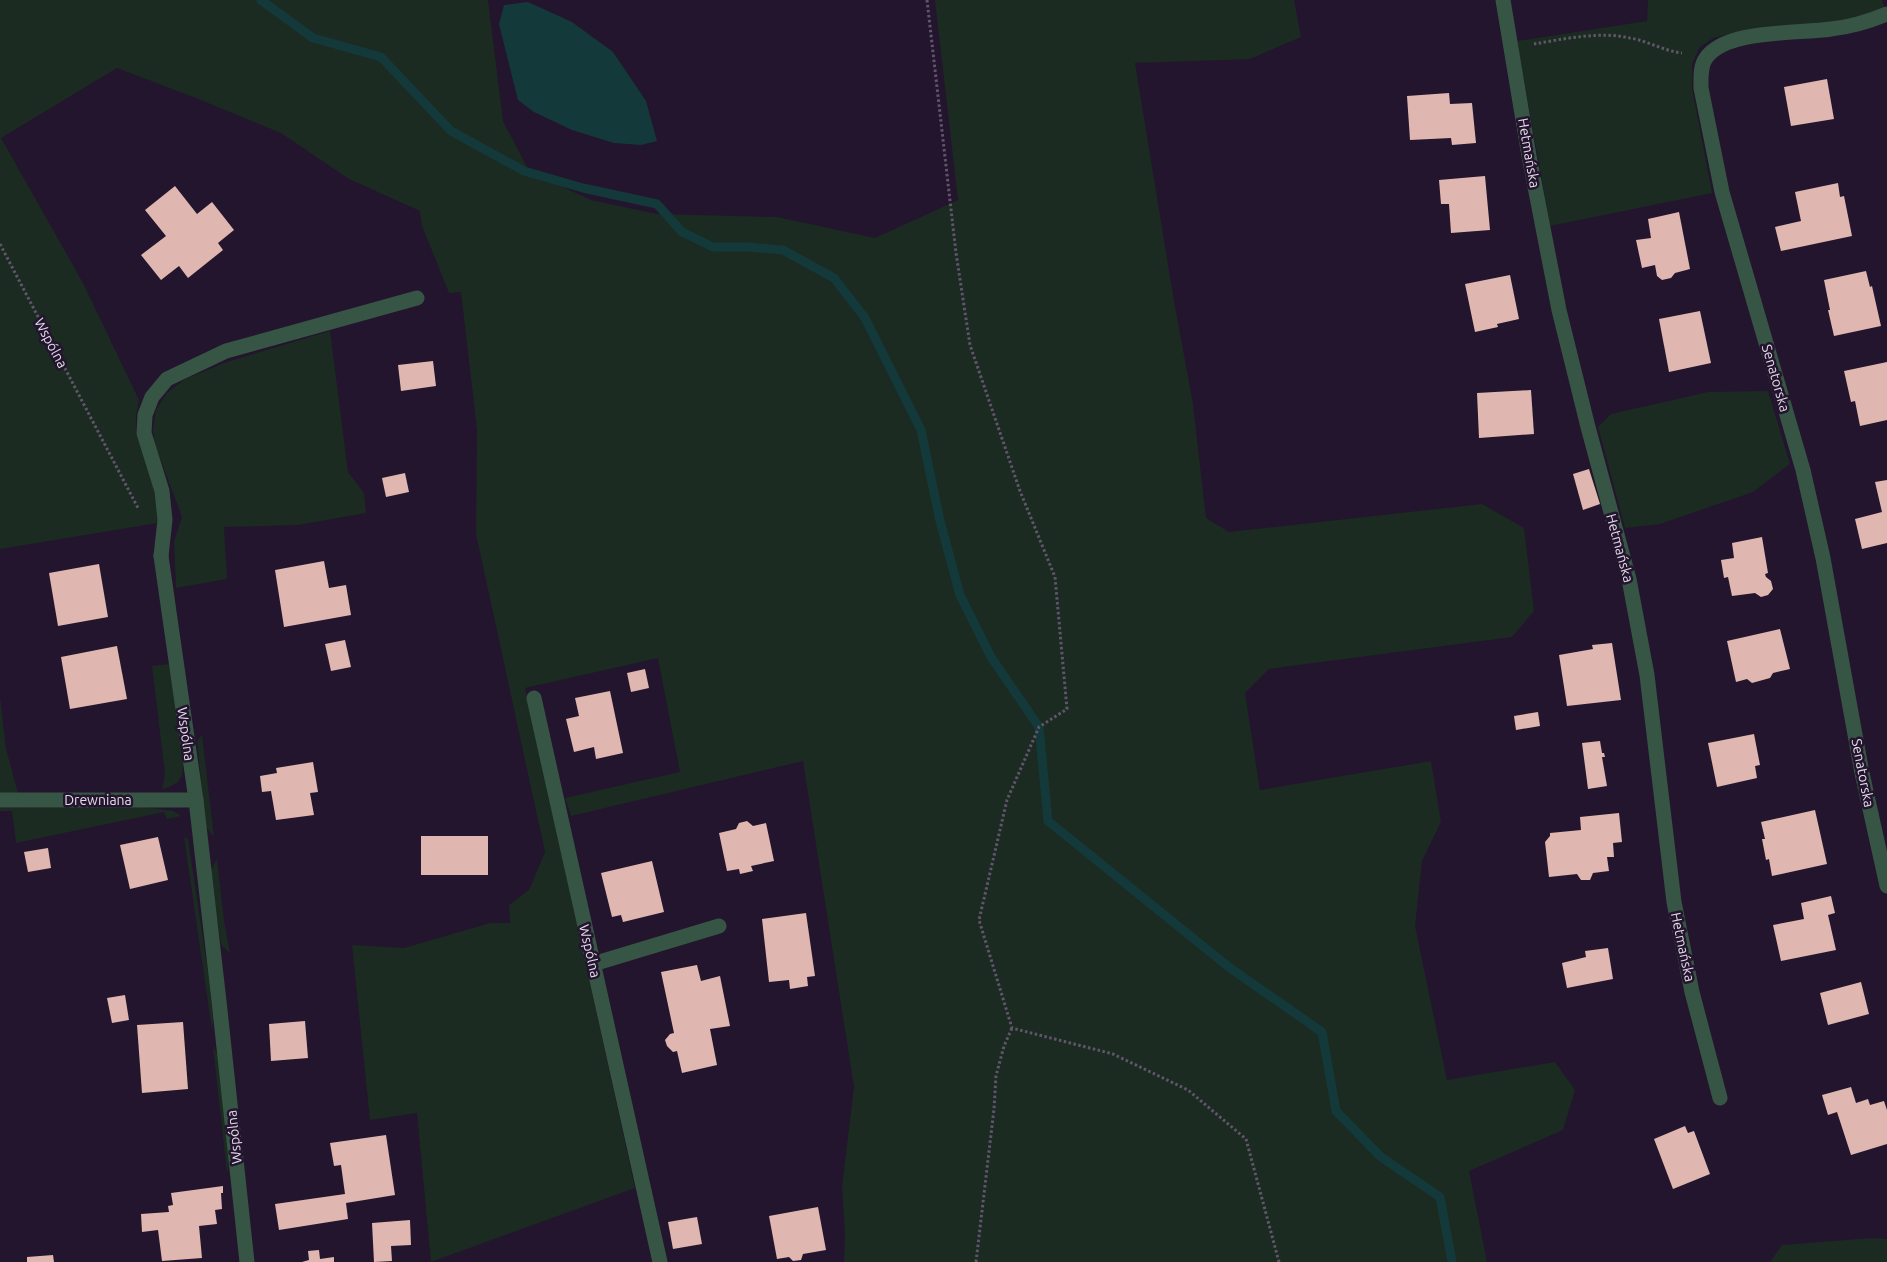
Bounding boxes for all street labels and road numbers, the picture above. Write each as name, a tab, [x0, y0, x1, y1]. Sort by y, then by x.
street label: Hetmańska	[1515, 117, 1543, 189]
street label: Wspólna	[31, 315, 71, 371]
street label: Senatorska	[1759, 342, 1793, 414]
street label: Hetmańska	[1603, 512, 1637, 584]
street label: Wspólna	[174, 706, 198, 762]
street label: Senatorska	[1849, 737, 1877, 809]
street label: Drewniana	[64, 792, 132, 808]
street label: Hetmańska	[1668, 911, 1698, 983]
street label: Wspólna	[576, 923, 604, 979]
street label: Wspólna	[223, 1109, 245, 1165]

